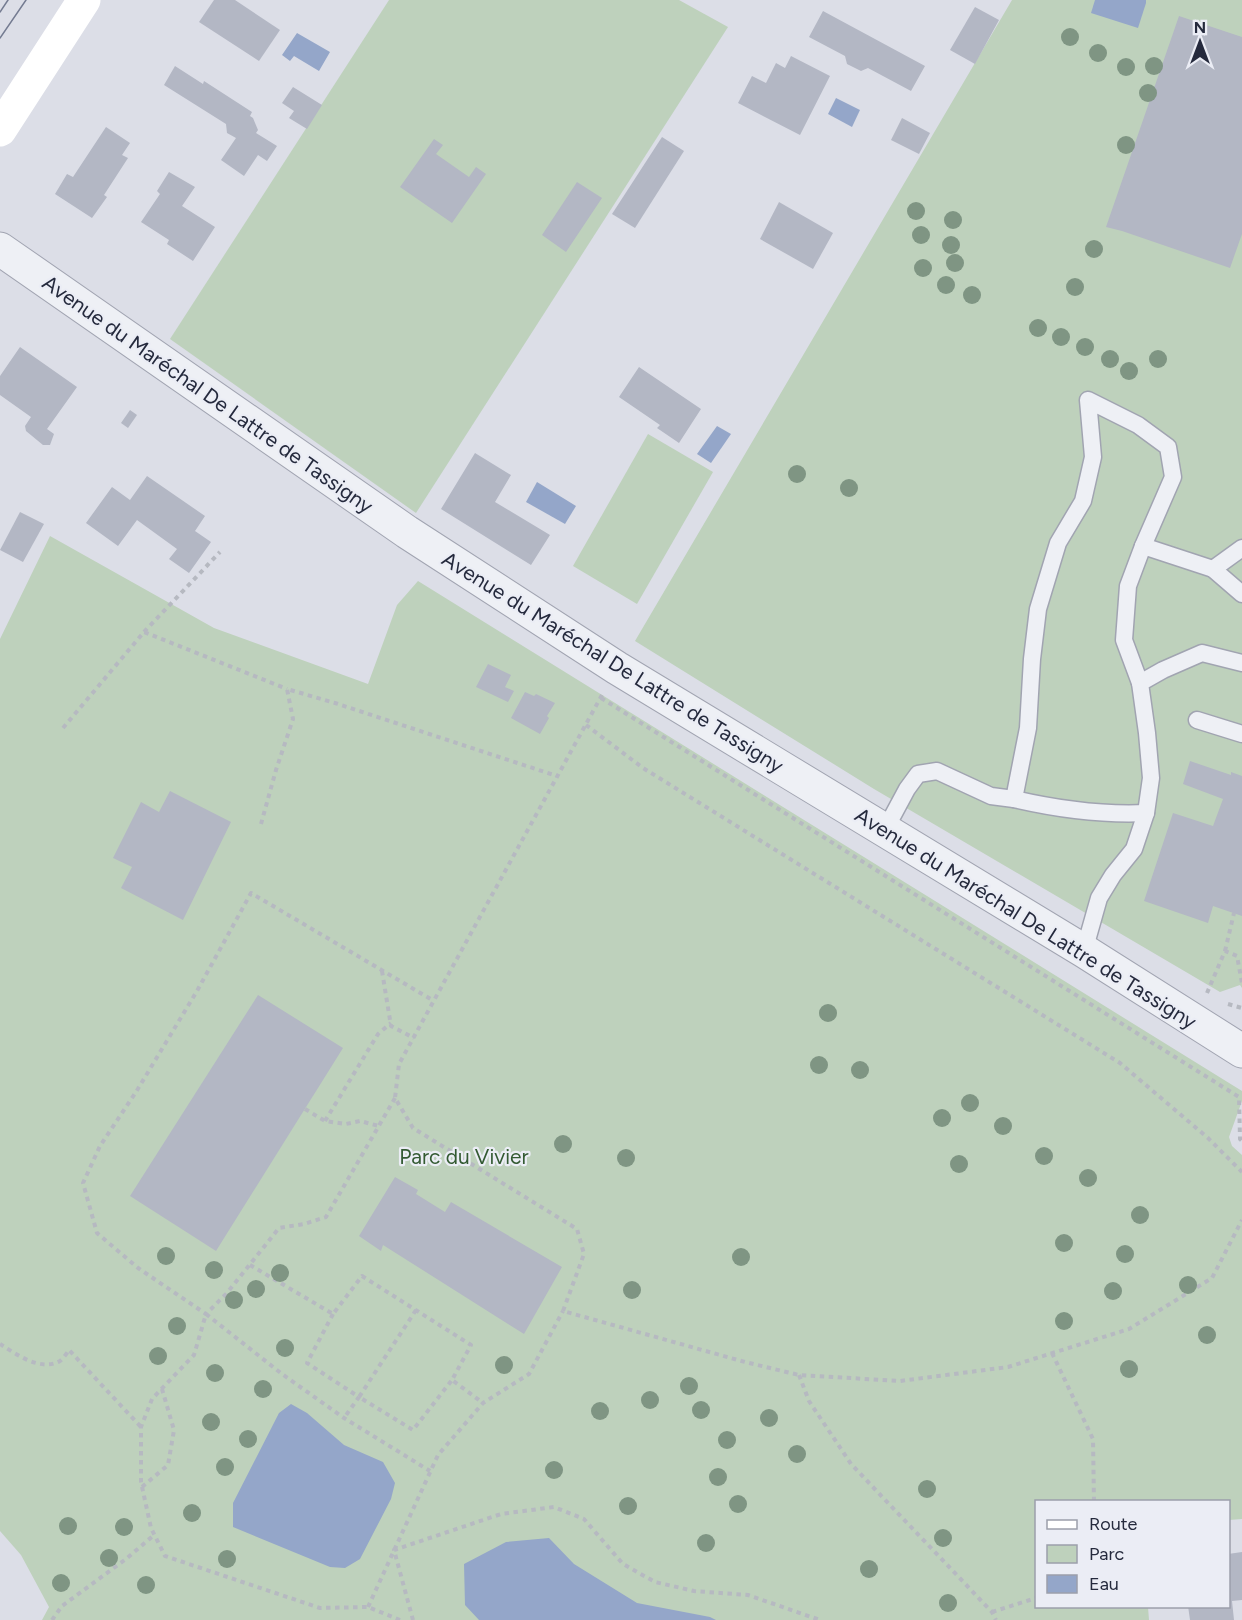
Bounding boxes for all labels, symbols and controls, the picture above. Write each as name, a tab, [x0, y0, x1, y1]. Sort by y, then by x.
north arrow	[1170, 12, 1230, 72]
text: N	[1194, 18, 1206, 37]
street label: Avenue du Maréchal De Lattre de Tassigny	[38, 270, 378, 518]
street label: Avenue du Maréchal De Lattre de Tassigny	[438, 546, 788, 778]
street label: Avenue du Maréchal De Lattre de Tassigny	[851, 802, 1201, 1034]
park label: Parc du Vivier	[399, 1144, 529, 1169]
legend	[1035, 1500, 1230, 1608]
text: Route	[1089, 1513, 1138, 1535]
text: Parc	[1089, 1543, 1125, 1565]
text: Eau	[1089, 1573, 1119, 1595]

